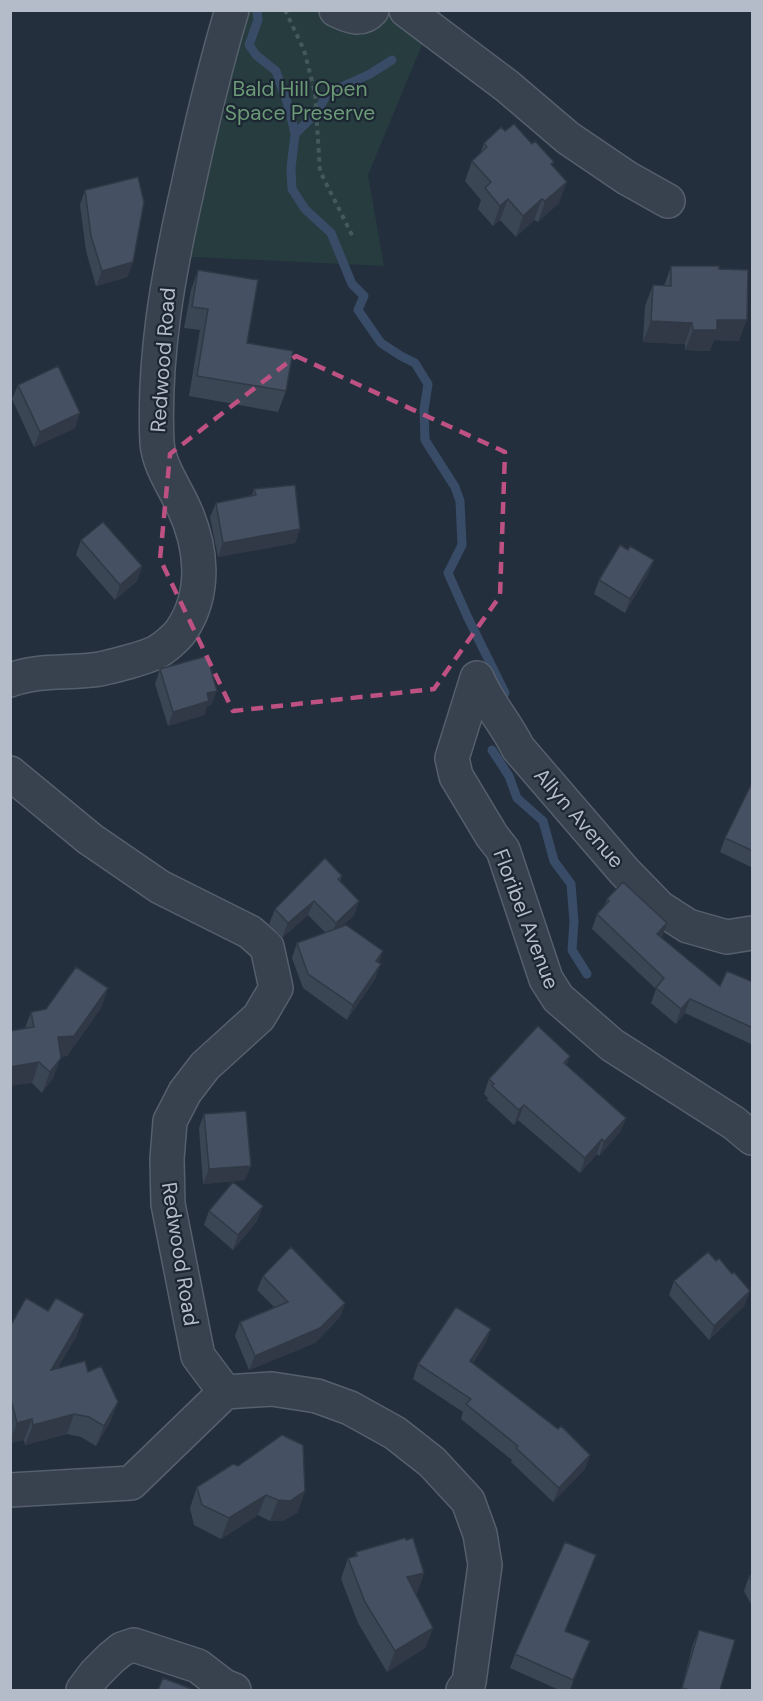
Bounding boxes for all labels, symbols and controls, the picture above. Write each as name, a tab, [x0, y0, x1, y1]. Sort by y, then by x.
park label: Bald Hill Open Space Preserve	[225, 75, 375, 127]
street label: Redwood Road	[144, 287, 182, 433]
street label: Allyn Avenue	[528, 762, 630, 874]
street label: Floribel Avenue	[486, 845, 566, 993]
street label: Redwood Road	[155, 1180, 205, 1328]

